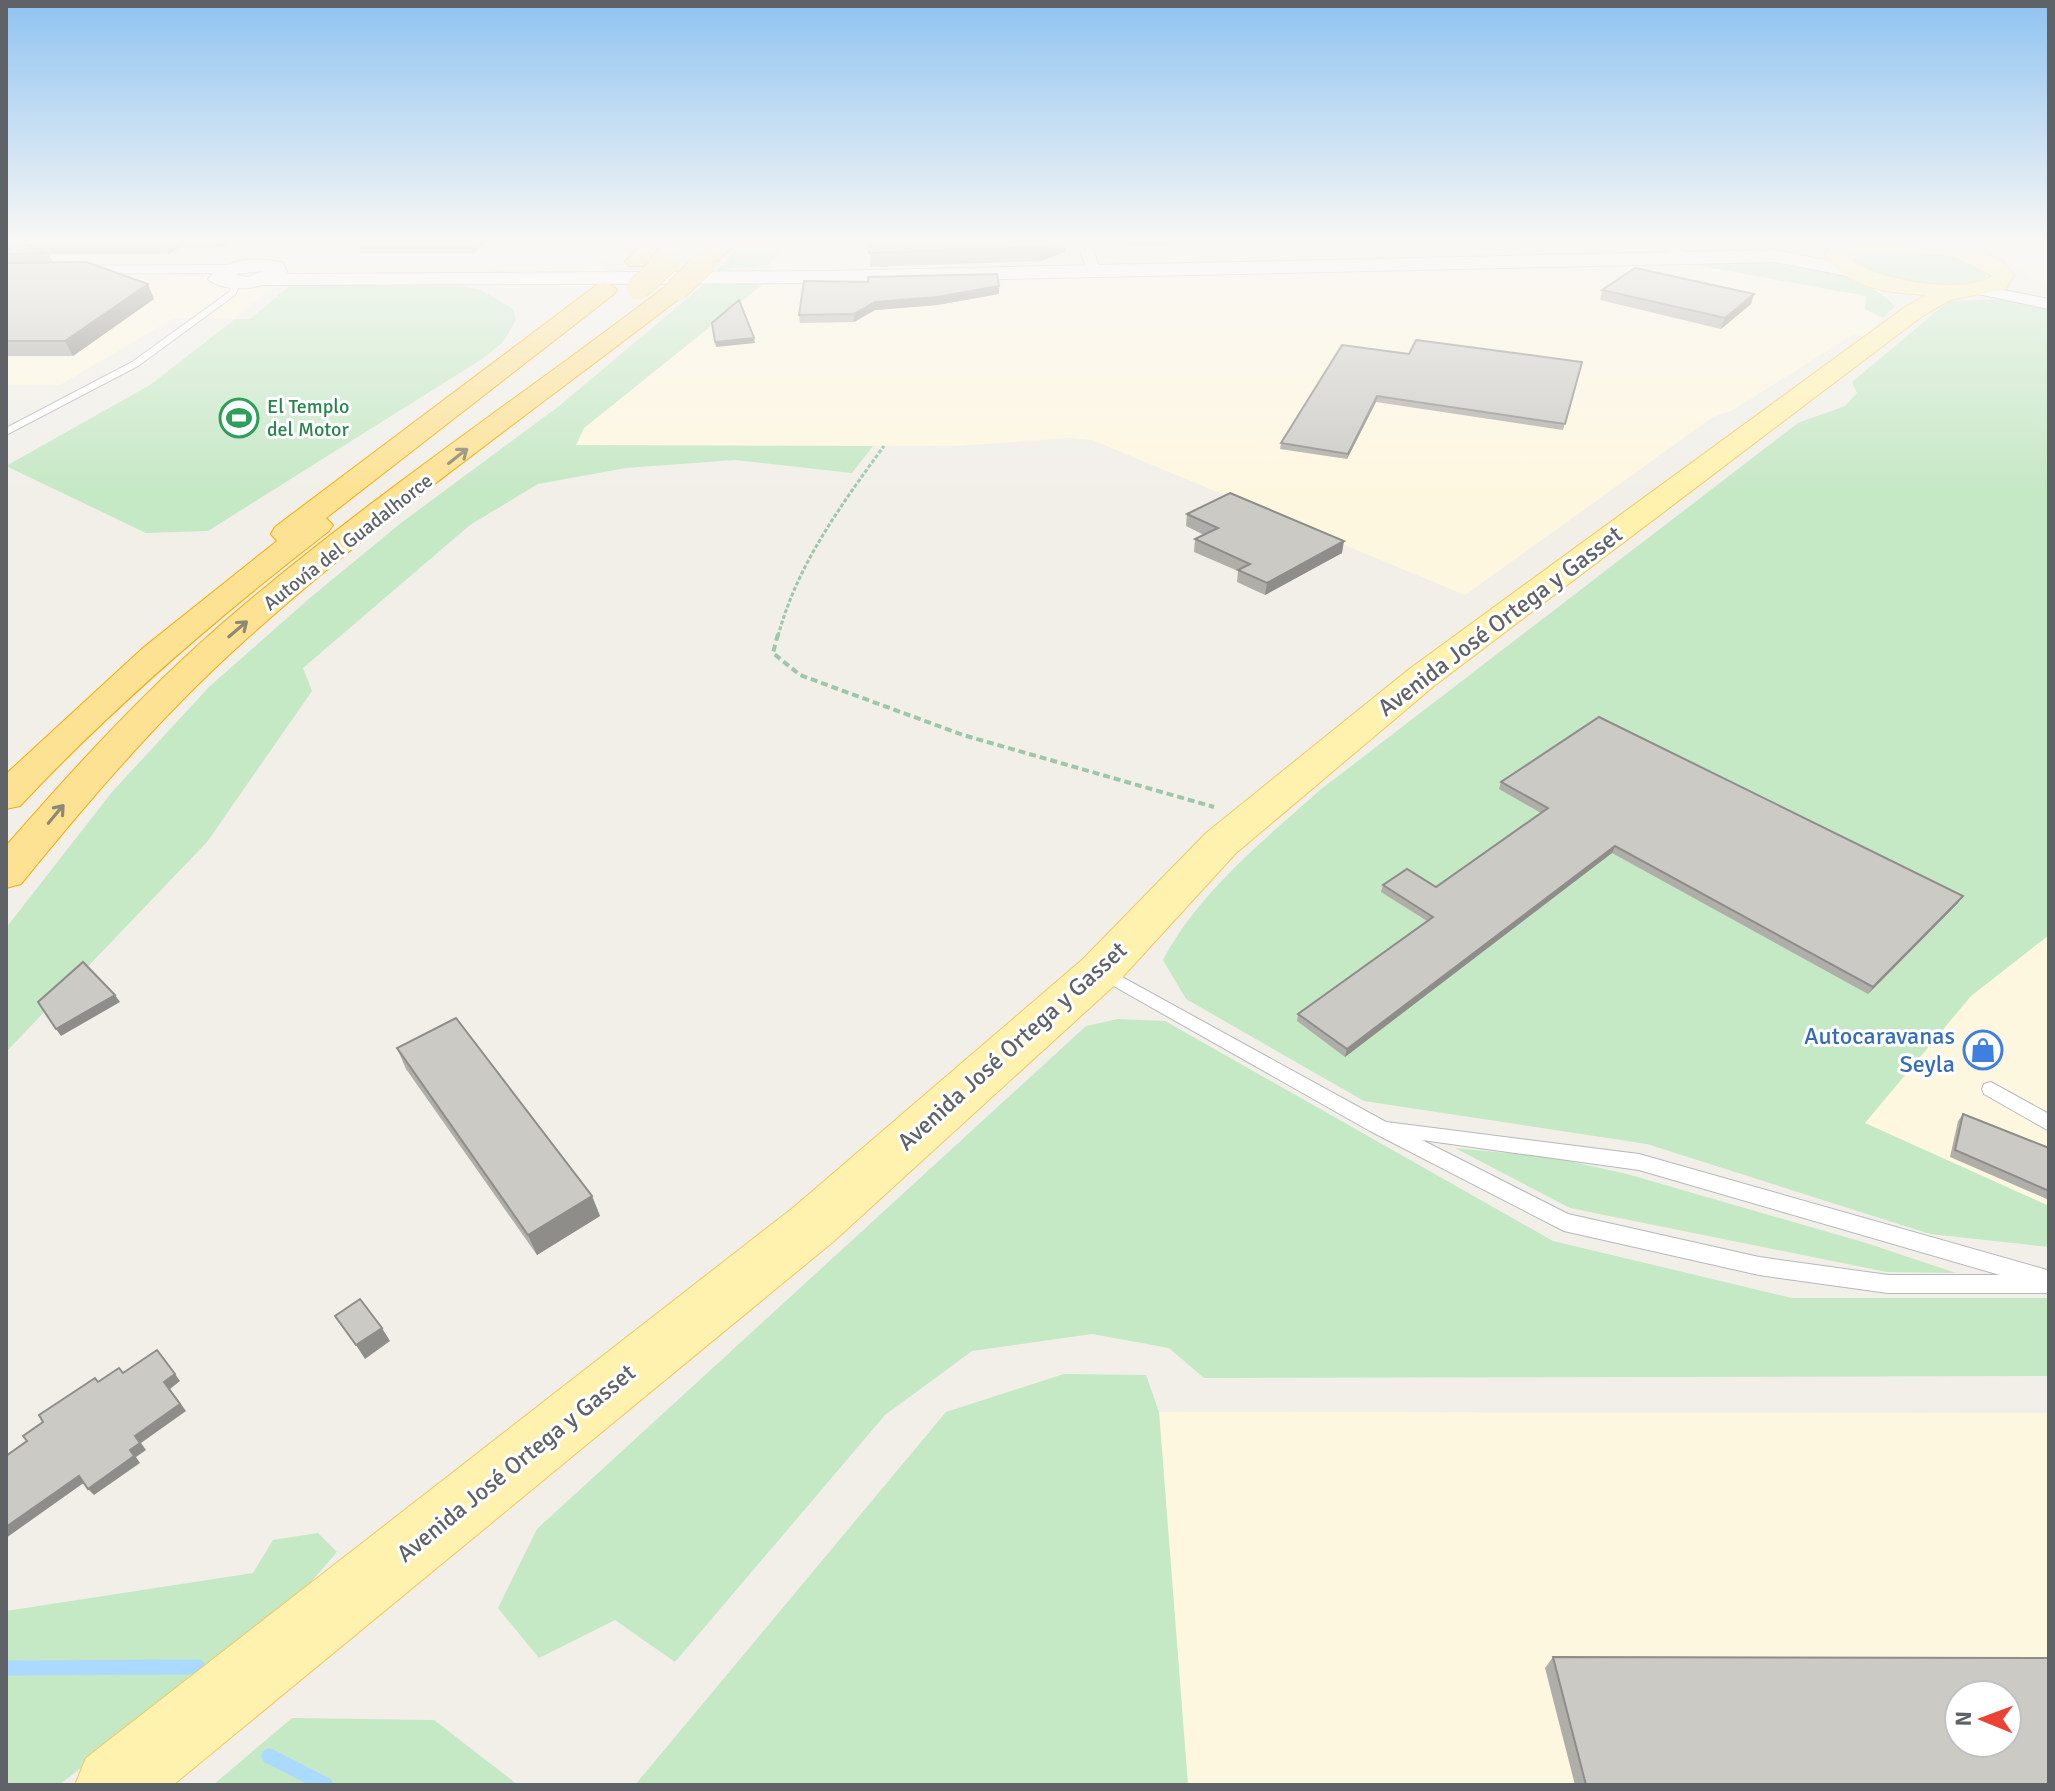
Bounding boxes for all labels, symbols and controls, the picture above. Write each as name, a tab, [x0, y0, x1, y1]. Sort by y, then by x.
place label: El Templo del Motor	[267, 394, 349, 442]
sports icon: El Templo del Motor	[218, 397, 260, 439]
one-way arrow	[446, 448, 468, 465]
street label: Autovía del Guadalhorce	[258, 468, 438, 616]
street label: Avenida José Ortega y Gasset	[1372, 519, 1628, 723]
one-way arrow	[227, 620, 248, 638]
one-way arrow	[47, 804, 65, 825]
street label: Avenida José Ortega y Gasset	[891, 935, 1133, 1157]
place label: Autocaravanas Seyla	[1804, 1021, 1955, 1079]
shop icon: Autocaravanas Seyla	[1962, 1029, 2004, 1071]
street label: Avenida José Ortega y Gasset	[391, 1357, 641, 1569]
north arrow	[1943, 1679, 2023, 1759]
text: N	[1950, 1711, 1977, 1727]

